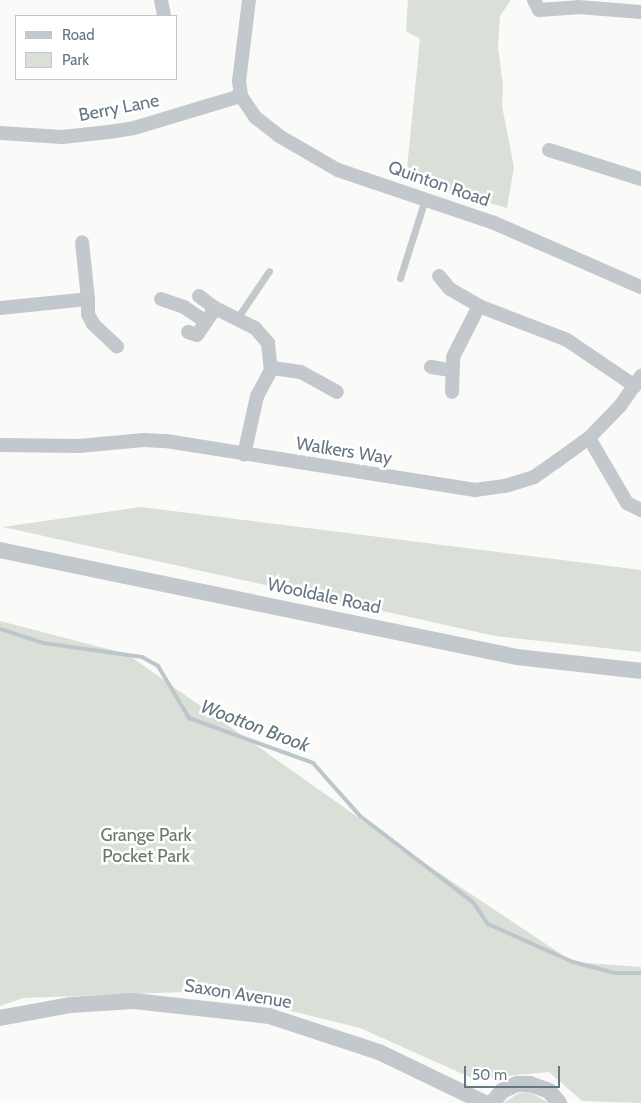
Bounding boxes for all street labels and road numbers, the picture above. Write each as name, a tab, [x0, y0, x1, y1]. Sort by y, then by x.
street label: Berry Lane	[77, 90, 161, 126]
street label: Quinton Road	[385, 157, 493, 211]
street label: Walkers Way	[294, 433, 394, 469]
street label: Wooldale Road	[265, 573, 383, 619]
street label: Saxon Avenue	[183, 975, 293, 1013]

